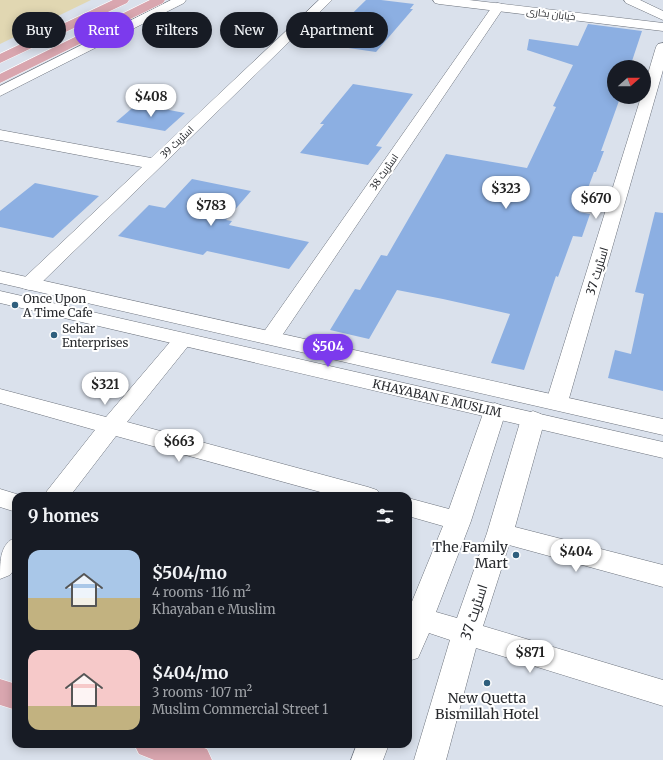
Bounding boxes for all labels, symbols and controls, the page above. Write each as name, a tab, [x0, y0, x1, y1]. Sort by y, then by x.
street label: خیابان بخاری	[526, 5, 576, 23]
chip: Buy	[12, 12, 66, 48]
chip: Rent	[74, 12, 134, 48]
chip: Filters	[142, 12, 212, 48]
chip: New	[220, 12, 278, 48]
chip: Apartment	[286, 12, 388, 48]
north arrow	[607, 60, 651, 104]
map controls	[607, 60, 651, 104]
pin: $408	[127, 84, 175, 118]
text: $408	[134, 88, 168, 105]
street label: اسٹریٹ 39	[158, 123, 196, 161]
street label: اسٹریٹ 38	[367, 151, 401, 193]
pin: $323	[482, 176, 530, 210]
text: $323	[491, 180, 521, 197]
pin: $670	[572, 186, 620, 220]
text: $670	[580, 190, 612, 207]
pin: $783	[187, 193, 235, 227]
text: $783	[196, 197, 226, 214]
street label: اسٹریٹ 37	[583, 245, 611, 297]
place label: Once Upon A Time Cafe	[22, 291, 93, 320]
marker: Once Upon A Time Cafe	[10, 300, 20, 310]
place label: Sehar Enterprises	[62, 321, 128, 350]
marker: Sehar Enterprises	[49, 330, 59, 340]
pin: $504	[304, 334, 352, 368]
text: $504	[312, 338, 344, 355]
pin: $321	[81, 372, 129, 406]
text: $321	[91, 376, 119, 393]
street label: KHAYABAN E MUSLIM	[371, 376, 503, 420]
pin: $663	[155, 429, 203, 463]
text: $663	[163, 433, 195, 450]
text: 9 homes	[28, 505, 99, 527]
icon: filters	[374, 505, 396, 527]
place label: The Family Mart	[432, 538, 509, 572]
pin: $404	[552, 539, 600, 573]
text: $404	[559, 543, 593, 560]
marker: The Family Mart	[511, 550, 521, 560]
text: $504/mo	[152, 562, 227, 584]
icon: home	[60, 566, 108, 614]
street label: اسٹریٹ 37	[457, 582, 491, 642]
text: 4 rooms · 116 m²	[152, 584, 251, 601]
text: Khayaban e Muslim	[152, 601, 276, 618]
pin: $871	[506, 640, 554, 674]
text: $871	[515, 644, 545, 661]
text: $404/mo	[152, 662, 229, 684]
icon: home	[60, 666, 108, 714]
marker: New Quetta Bismillah Hotel	[482, 678, 492, 688]
text: 3 rooms · 107 m²	[152, 684, 252, 701]
place label: New Quetta Bismillah Hotel	[435, 689, 540, 723]
text: Muslim Commercial Street 1	[152, 701, 328, 718]

